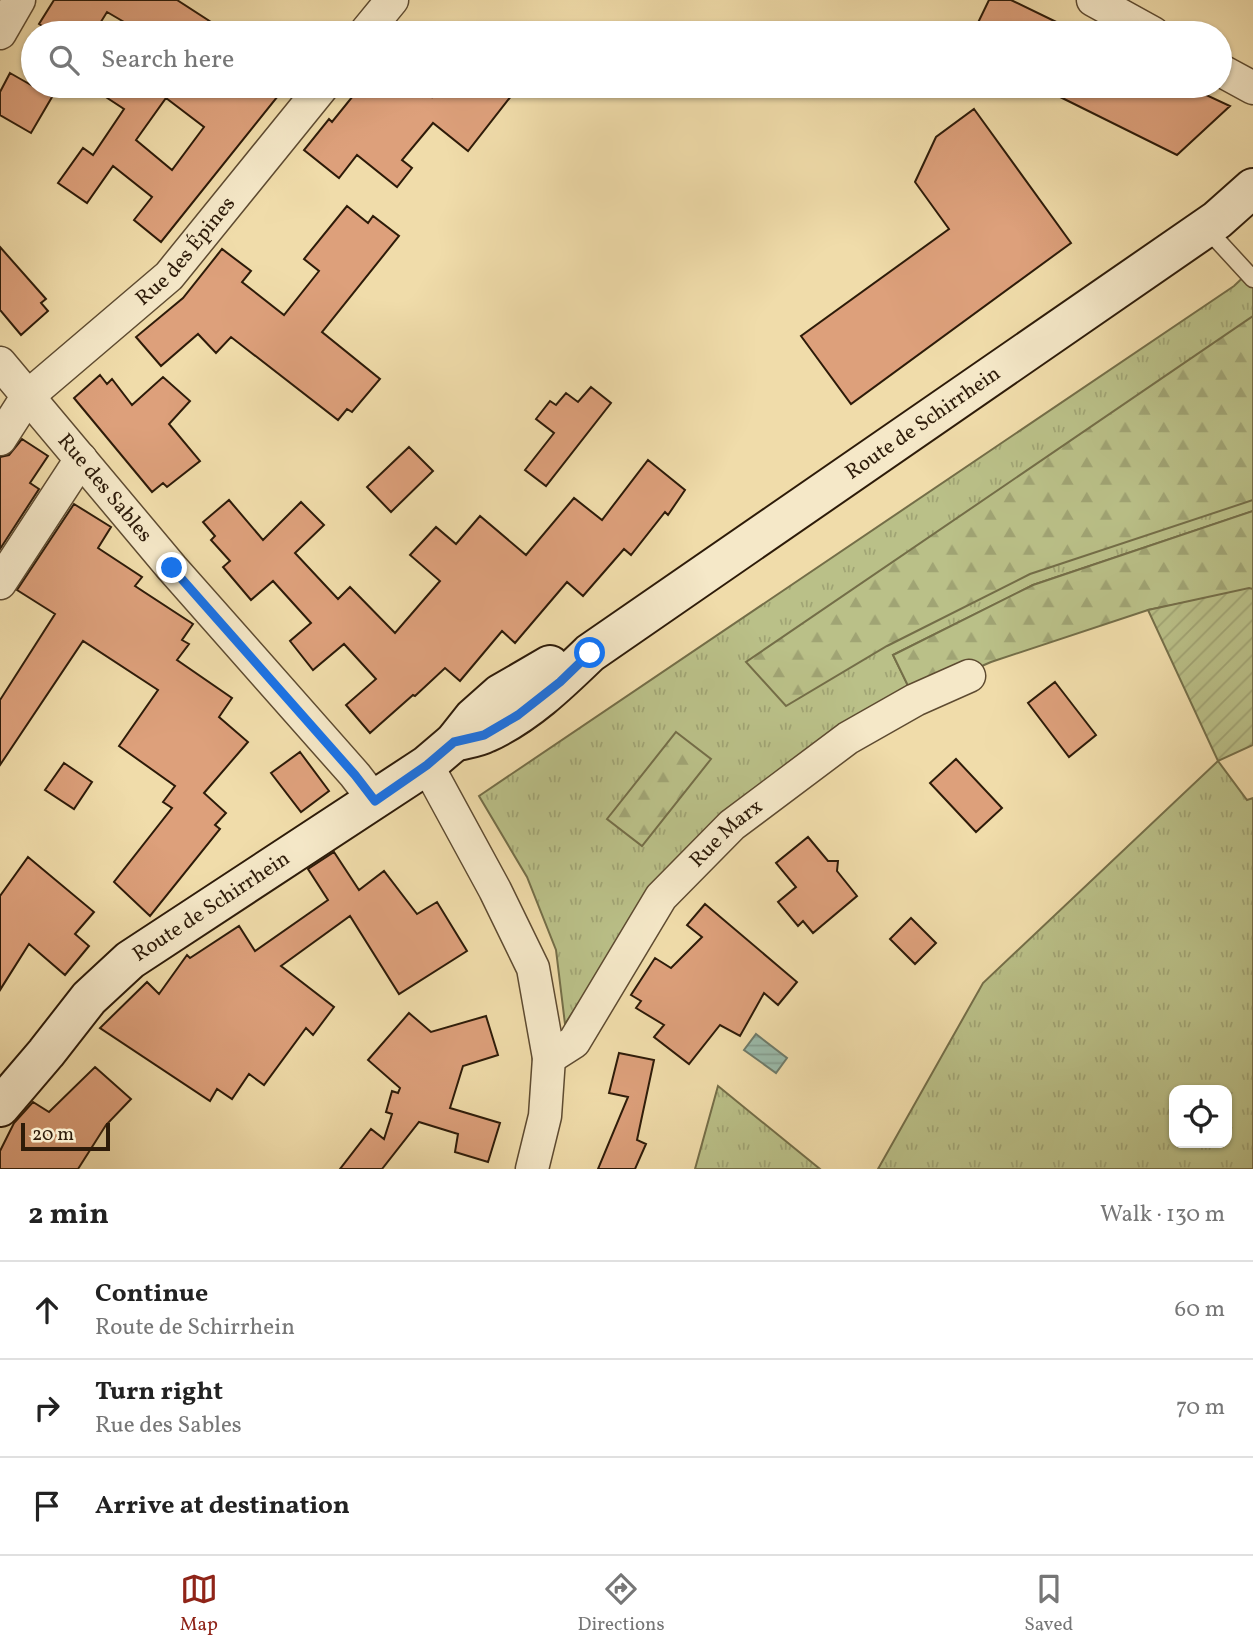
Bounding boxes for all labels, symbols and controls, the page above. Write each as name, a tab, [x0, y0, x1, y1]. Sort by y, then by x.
search box	[21, 21, 1232, 98]
icon: search	[45, 41, 83, 79]
text: Search here	[101, 42, 234, 78]
street label: Rue des Épines	[130, 190, 242, 313]
street label: Route de Schirrhein	[840, 359, 1006, 487]
street label: Rue des Sables	[51, 427, 159, 549]
route end	[156, 552, 187, 583]
route start	[574, 637, 605, 668]
street label: Rue Marx	[683, 792, 769, 874]
street label: Route de Schirrhein	[127, 844, 296, 969]
map controls	[1169, 1085, 1232, 1148]
button: locate	[1169, 1085, 1232, 1148]
scale bar	[21, 1120, 110, 1152]
text: 20 m	[32, 1122, 74, 1148]
text: 2 min	[28, 1194, 109, 1236]
text: Walk · 130 m	[1100, 1199, 1225, 1231]
text: Continue	[95, 1276, 208, 1312]
icon: ahead	[28, 1291, 66, 1329]
text: 60 m	[1175, 1294, 1225, 1326]
text: Route de Schirrhein	[95, 1312, 295, 1344]
text: Turn right	[95, 1374, 223, 1410]
icon: right	[28, 1389, 66, 1427]
text: 70 m	[1176, 1392, 1225, 1424]
text: Rue des Sables	[95, 1410, 242, 1442]
icon: arrive	[28, 1487, 66, 1525]
text: Arrive at destination	[95, 1488, 350, 1524]
tab: Map	[180, 1570, 218, 1638]
tab: Directions	[578, 1570, 665, 1638]
tab: Saved	[1024, 1570, 1073, 1638]

